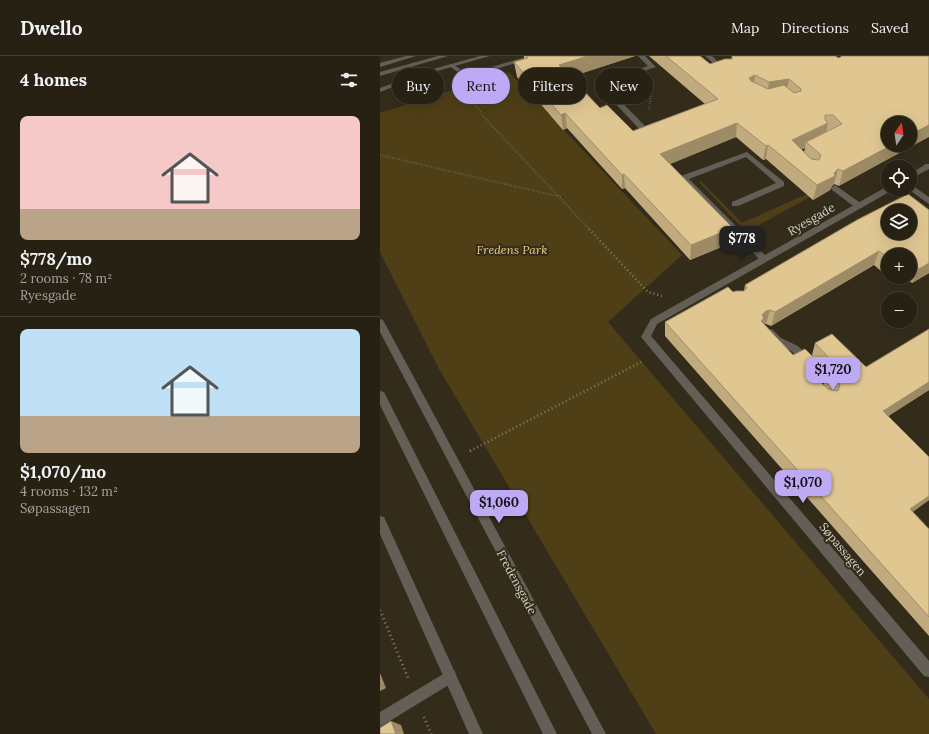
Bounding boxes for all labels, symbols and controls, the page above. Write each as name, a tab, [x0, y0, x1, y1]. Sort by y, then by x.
text: Dwello	[20, 16, 82, 40]
text: Map	[731, 19, 759, 37]
text: Directions	[781, 19, 849, 37]
text: Saved	[871, 19, 909, 37]
chip: Buy	[392, 68, 444, 104]
chip: Rent	[452, 68, 510, 104]
chip: Filters	[518, 68, 587, 104]
chip: New	[595, 68, 653, 104]
text: 4 homes	[20, 69, 87, 91]
icon: filters	[338, 69, 360, 91]
north arrow	[881, 116, 917, 152]
map controls	[881, 116, 917, 328]
icon: home	[154, 142, 226, 214]
button: locate	[881, 160, 917, 196]
street label: Ryesgade	[785, 199, 838, 239]
button: layers	[881, 204, 917, 240]
pin: $778	[718, 226, 766, 260]
text: $778	[728, 230, 756, 247]
park label: Fredens Park	[477, 242, 547, 257]
text: $778/mo	[20, 248, 92, 270]
button: +	[881, 248, 917, 284]
text: 2 rooms · 78 m²	[20, 270, 112, 287]
text: Ryesgade	[20, 287, 77, 304]
button: −	[881, 292, 917, 328]
icon: home	[154, 355, 226, 427]
pin: $1,720	[800, 357, 866, 391]
text: $1,720	[814, 361, 852, 378]
text: $1,070/mo	[20, 461, 106, 483]
pin: $1,070	[770, 470, 836, 504]
text: $1,070	[784, 474, 822, 491]
text: 4 rooms · 132 m²	[20, 483, 118, 500]
pin: $1,060	[466, 490, 532, 524]
text: $1,060	[479, 494, 519, 511]
text: Søpassagen	[20, 500, 90, 517]
street label: Søpassagen	[816, 519, 870, 579]
street label: Fredensgade	[494, 547, 541, 617]

